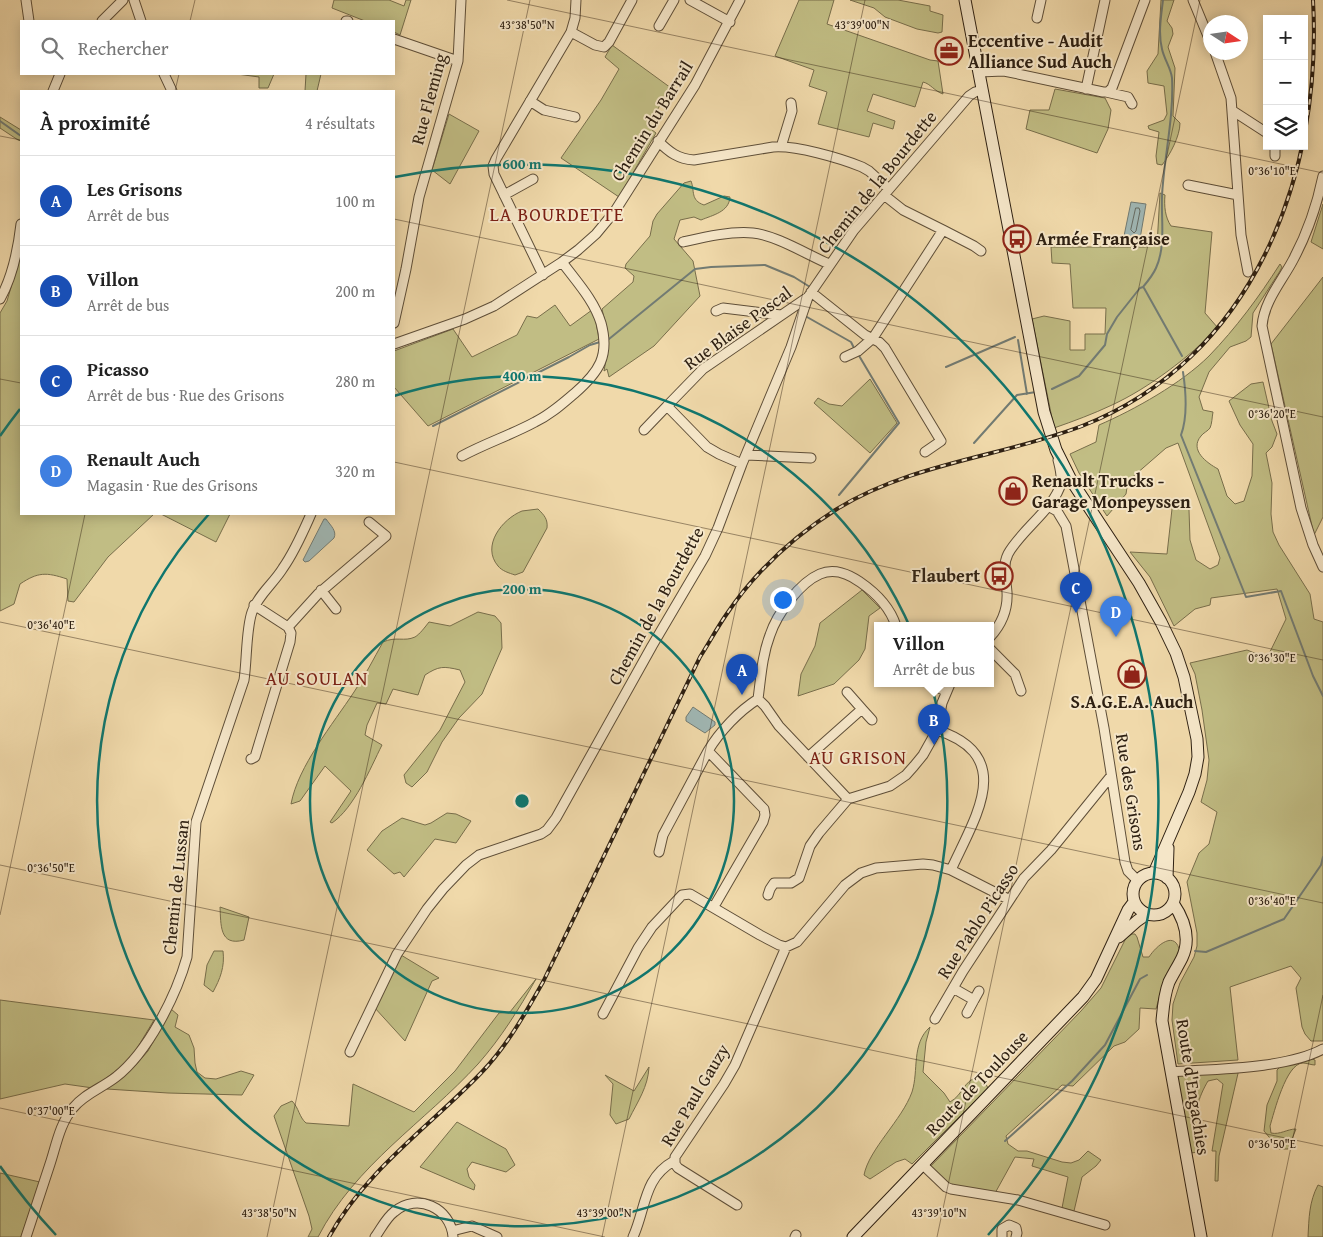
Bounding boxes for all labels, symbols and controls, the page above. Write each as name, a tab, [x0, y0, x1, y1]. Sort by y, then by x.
north arrow	[1203, 15, 1248, 60]
map controls	[1263, 15, 1308, 150]
button: +	[1263, 15, 1308, 60]
text: 43°38'50"N	[499, 16, 555, 33]
text: 43°39'00"N	[834, 16, 890, 33]
search box	[20, 20, 395, 75]
place label: Eccentive - Audit Alliance Sud Auch	[968, 27, 1112, 75]
icon: search	[38, 34, 66, 62]
text: Rechercher	[78, 34, 169, 62]
office icon: Eccentive - Audit Alliance Sud Auch	[934, 36, 964, 66]
street label: Rue Fleming	[403, 50, 454, 148]
street label: Chemin du Barrail	[604, 55, 699, 186]
button: −	[1263, 60, 1308, 105]
street label: Chemin de la Bourdette	[810, 104, 943, 259]
button: layers	[1263, 105, 1308, 150]
text: À proximité	[40, 107, 150, 138]
text: 4 résultats	[305, 111, 375, 135]
text: 600 m	[502, 153, 542, 174]
text: 0°36'10"E	[1248, 162, 1296, 179]
text: Les Grisons	[87, 175, 182, 203]
text: A	[51, 189, 61, 213]
text: 100 m	[335, 189, 375, 213]
district label: LA BOURDETTE	[490, 200, 624, 228]
text: Arrêt de bus	[87, 203, 169, 227]
bus stop icon: Armée Française	[1002, 224, 1032, 254]
place label: Armée Française	[1036, 225, 1170, 252]
text: Villon	[87, 265, 139, 293]
text: B	[51, 279, 61, 303]
text: 200 m	[335, 279, 375, 303]
street label: Rue Blaise Pascal	[678, 279, 797, 376]
text: Arrêt de bus	[87, 293, 169, 317]
text: Picasso	[87, 355, 149, 383]
text: 400 m	[502, 365, 542, 386]
text: C	[51, 369, 61, 393]
text: 280 m	[335, 369, 375, 393]
text: Arrêt de bus · Rue des Grisons	[87, 383, 284, 407]
text: 0°36'20"E	[1248, 405, 1296, 422]
text: Renault Auch	[87, 445, 200, 473]
text: D	[51, 459, 61, 483]
text: 320 m	[335, 459, 375, 483]
place label: Renault Trucks - Garage Monpeyssen	[1032, 467, 1191, 515]
text: Magasin · Rue des Grisons	[87, 473, 258, 497]
shop icon: Renault Trucks - Garage Monpeyssen	[998, 476, 1028, 506]
street label: Chemin de la Bourdette	[601, 522, 710, 690]
bus stop icon: Flaubert	[984, 561, 1014, 591]
place label: Flaubert	[912, 562, 980, 589]
pin: C	[1060, 572, 1092, 613]
text: 200 m	[502, 578, 542, 599]
your location	[770, 587, 796, 613]
pin: D	[1100, 596, 1132, 637]
text: 0°36'40"E	[27, 616, 75, 633]
popup	[874, 622, 994, 687]
text: Villon	[893, 629, 945, 657]
text: 0°36'30"E	[1248, 649, 1296, 666]
pin: A	[726, 654, 758, 695]
text: Arrêt de bus	[893, 657, 975, 681]
shop icon: S.A.G.E.A. Auch	[1117, 659, 1147, 689]
district label: AU SOULAN	[265, 664, 369, 692]
place label: S.A.G.E.A. Auch	[1071, 688, 1194, 715]
pin: B	[918, 704, 950, 745]
street label: Rue des Grisons	[1109, 731, 1154, 852]
district label: AU GRISON	[809, 743, 907, 771]
centre of rings	[513, 792, 531, 810]
street label: Chemin de Lussan	[155, 818, 196, 956]
street label: Rue Pablo Picasso	[930, 858, 1025, 984]
text: 0°36'50"E	[27, 859, 75, 876]
text: 0°36'40"E	[1248, 892, 1296, 909]
street label: Route d'Engachies	[1169, 1017, 1218, 1157]
street label: Route de Toulouse	[919, 1024, 1034, 1142]
street label: Rue Paul Gauzy	[653, 1038, 736, 1151]
text: 0°37'00"E	[27, 1102, 75, 1119]
text: 0°36'50"E	[1248, 1135, 1296, 1152]
text: 43°38'50"N	[241, 1204, 297, 1221]
text: 43°39'00"N	[576, 1204, 632, 1221]
text: 43°39'10"N	[911, 1204, 967, 1221]

